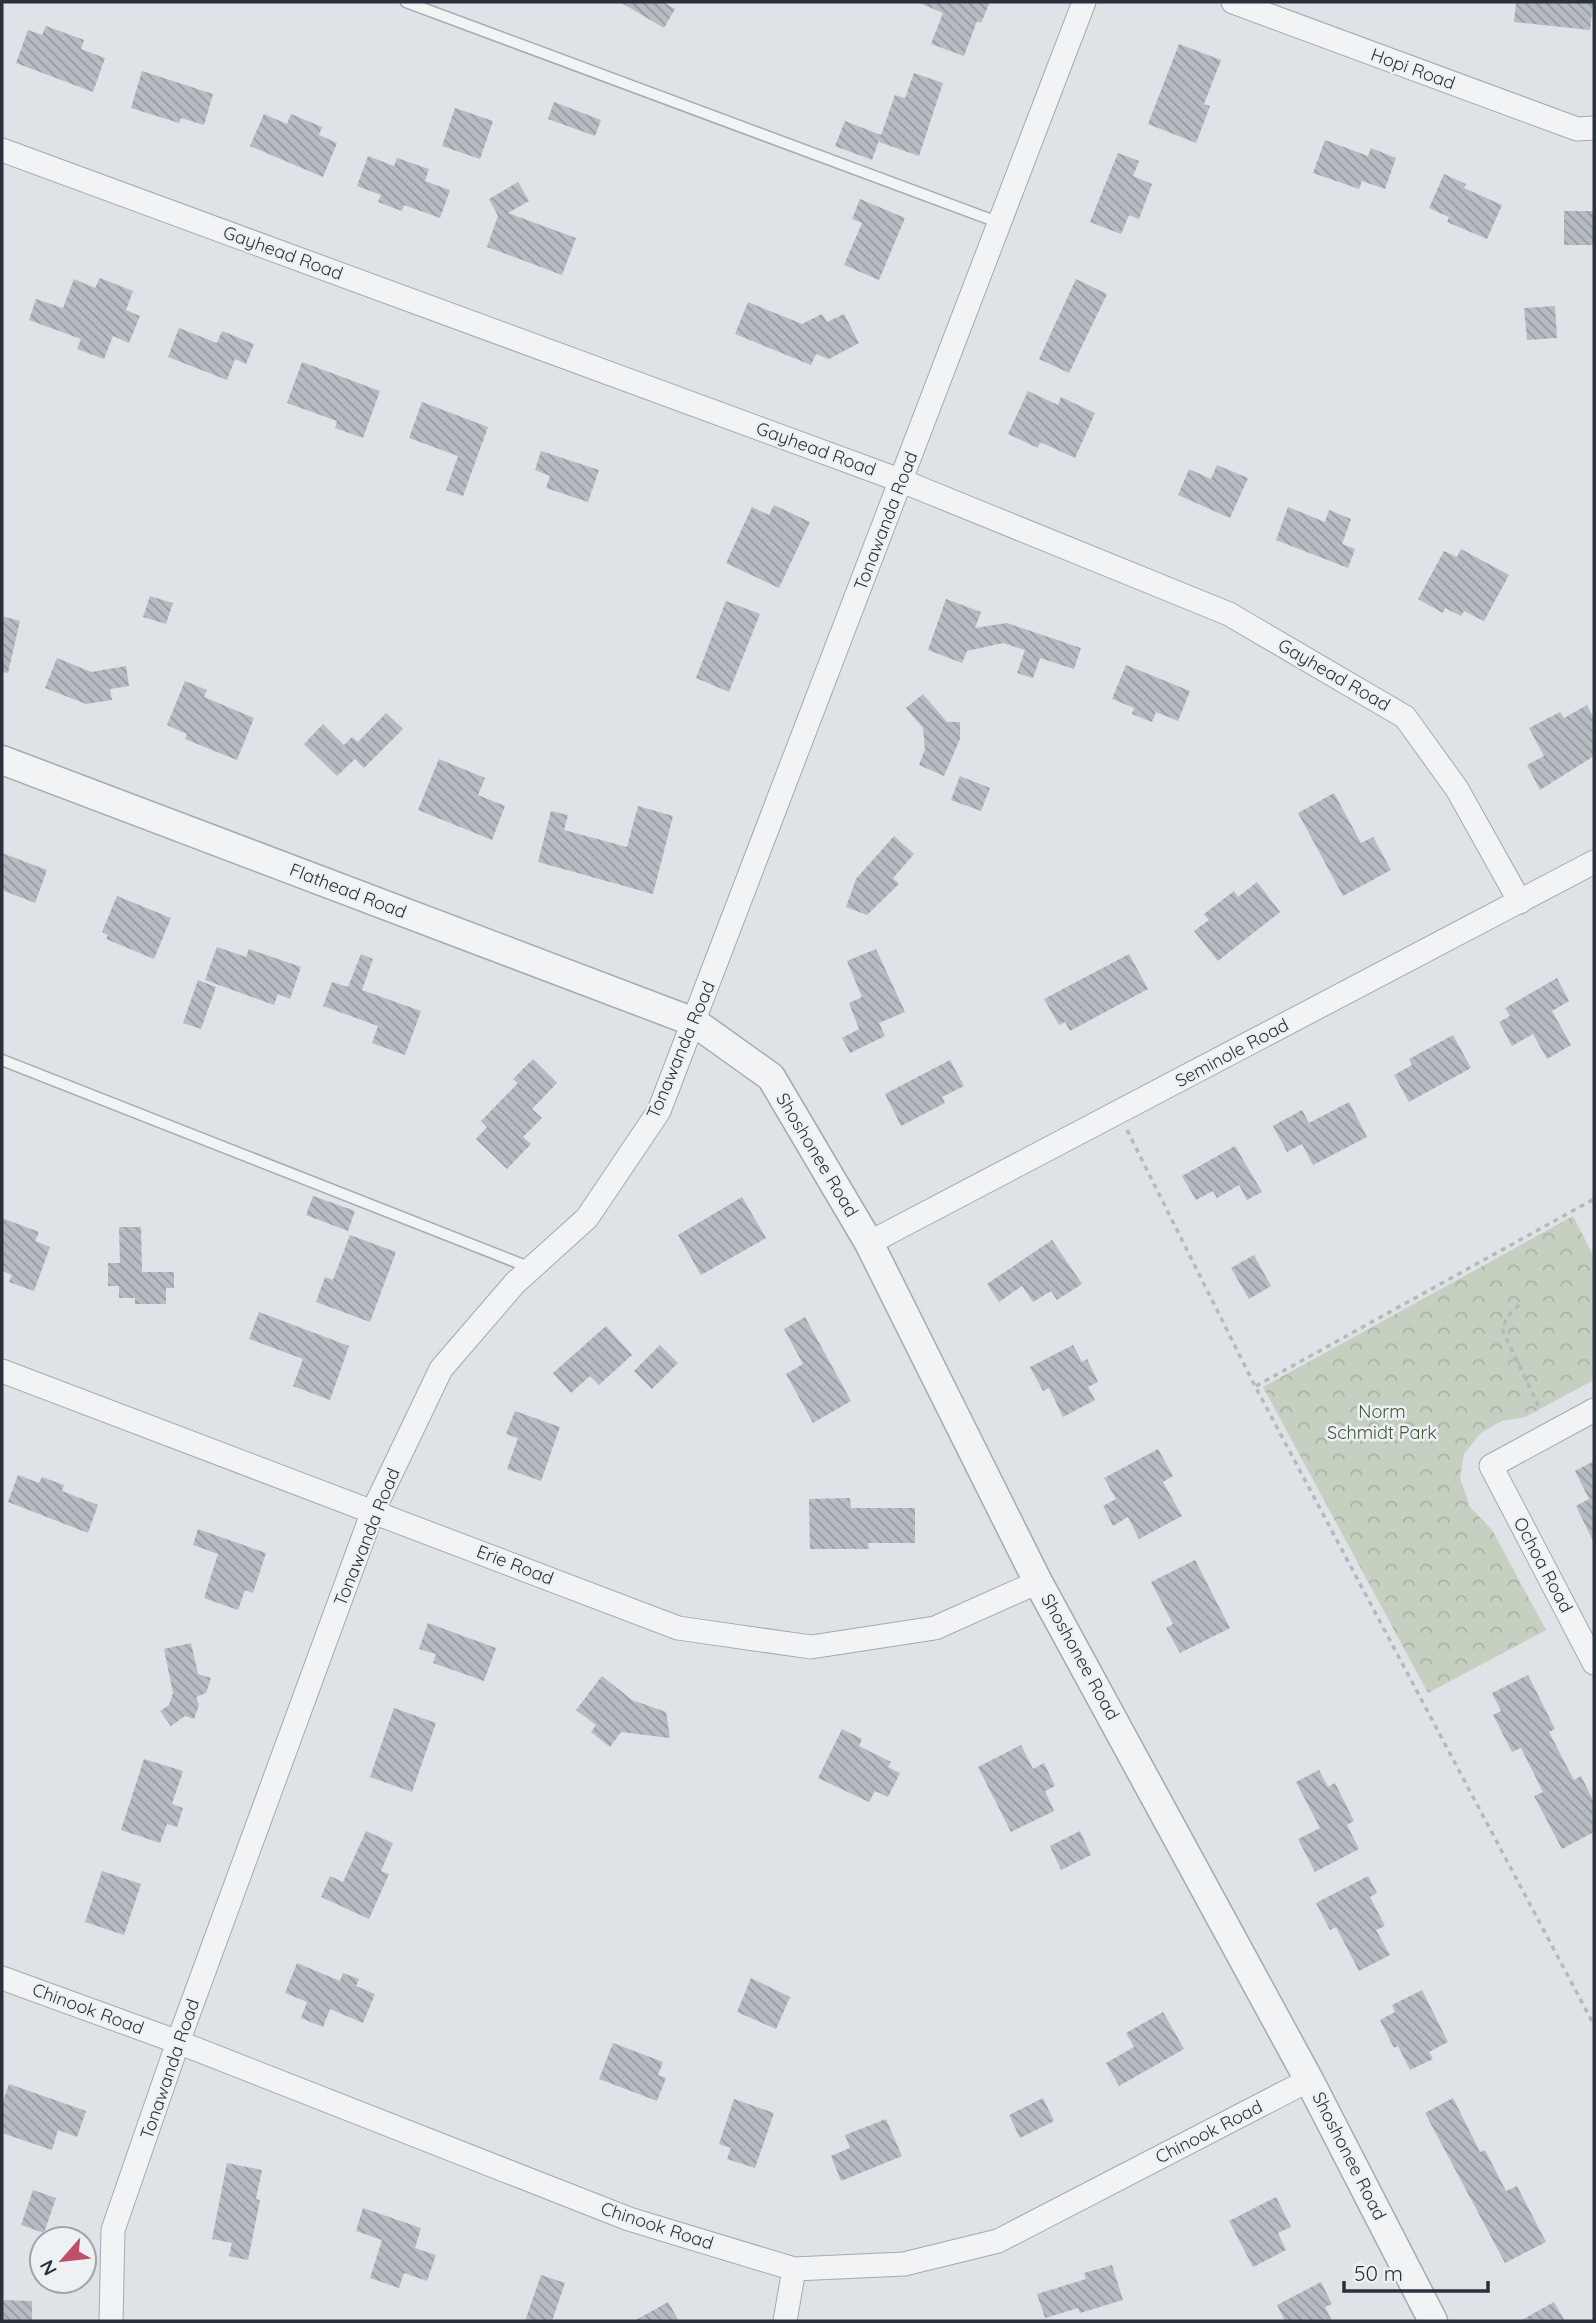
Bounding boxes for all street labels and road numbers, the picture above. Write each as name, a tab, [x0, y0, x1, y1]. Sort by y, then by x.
street label: Hopi Road	[1368, 43, 1459, 94]
street label: Gayhead Road	[220, 220, 346, 285]
street label: Gayhead Road	[753, 416, 879, 481]
street label: Tonawanda Road	[848, 448, 923, 594]
street label: Gayhead Road	[1274, 633, 1394, 716]
street label: Flathead Road	[287, 858, 410, 923]
street label: Tonawanda Road	[641, 978, 720, 1122]
street label: Seminole Road	[1171, 1013, 1293, 1092]
street label: Shoshonee Road	[771, 1088, 864, 1221]
street label: Tonawanda Road	[328, 1464, 405, 1609]
street label: Ochoa Road	[1509, 1513, 1578, 1616]
street label: Erie Road	[473, 1539, 557, 1590]
street label: Shoshonee Road	[1036, 1589, 1125, 1724]
street label: Chinook Road	[29, 1978, 147, 2039]
street label: Tonawanda Road	[135, 1996, 204, 2142]
street label: Shoshonee Road	[1307, 2088, 1392, 2224]
street label: Chinook Road	[1151, 2095, 1266, 2168]
street label: Chinook Road	[598, 2196, 716, 2255]

